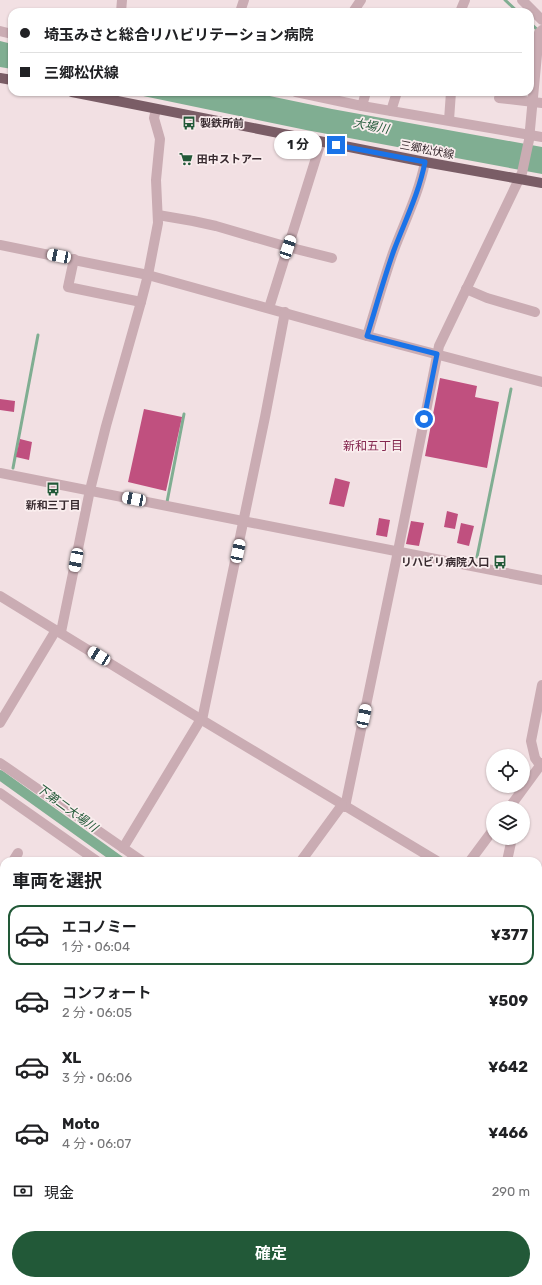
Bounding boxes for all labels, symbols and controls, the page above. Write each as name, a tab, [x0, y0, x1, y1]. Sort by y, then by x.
text: 埼玉みさと総合リハビリテーション病院	[44, 26, 314, 44]
text: 三郷松伏線	[44, 64, 119, 82]
bus stop icon: 製鉄所前	[181, 115, 197, 131]
water label: 大場川	[352, 116, 392, 137]
place label: 製鉄所前	[200, 117, 244, 130]
callout: 1 分	[274, 131, 322, 159]
route end	[327, 136, 345, 154]
text: 1 分	[287, 137, 309, 152]
street label: 三郷松伏線	[399, 138, 455, 162]
supermarket icon: 田中ストアー	[178, 151, 194, 167]
place label: 田中ストアー	[197, 153, 262, 166]
car	[278, 234, 298, 260]
car	[46, 248, 72, 264]
route start	[415, 410, 433, 428]
district label: 新和五丁目	[343, 439, 403, 453]
bus stop icon: 新和三丁目	[45, 481, 61, 497]
car	[121, 491, 147, 507]
place label: 新和三丁目	[26, 499, 81, 512]
car	[230, 538, 246, 564]
car	[68, 547, 84, 573]
bus stop icon: リハビリ病院入口	[492, 554, 508, 570]
place label: リハビリ病院入口	[401, 556, 489, 569]
car	[86, 645, 112, 667]
car	[356, 703, 372, 729]
map controls	[486, 749, 530, 845]
button: locate	[486, 749, 530, 793]
water label: 下第二大場川	[34, 781, 102, 836]
button: layers	[486, 801, 530, 845]
text: 車両を選択	[12, 870, 102, 892]
icon: car	[14, 917, 50, 953]
text: エコノミー	[62, 918, 137, 936]
text: ¥377	[491, 926, 528, 944]
text: 1 分 · 06:04	[62, 939, 130, 954]
icon: car	[14, 983, 50, 1019]
text: コンフォート	[62, 984, 152, 1002]
text: ¥509	[488, 992, 528, 1010]
text: 2 分 · 06:05	[62, 1005, 132, 1020]
icon: car	[14, 1049, 50, 1085]
text: XL	[62, 1049, 81, 1067]
text: ¥642	[488, 1058, 528, 1076]
text: 3 分 · 06:06	[62, 1070, 132, 1085]
icon: car	[14, 1115, 50, 1151]
text: Moto	[62, 1115, 100, 1133]
text: ¥466	[488, 1124, 528, 1142]
text: 4 分 · 06:07	[62, 1136, 131, 1151]
icon: cash	[12, 1180, 34, 1202]
text: 現金	[44, 1184, 74, 1202]
text: 290 m	[492, 1184, 530, 1199]
button: 確定	[12, 1231, 530, 1277]

